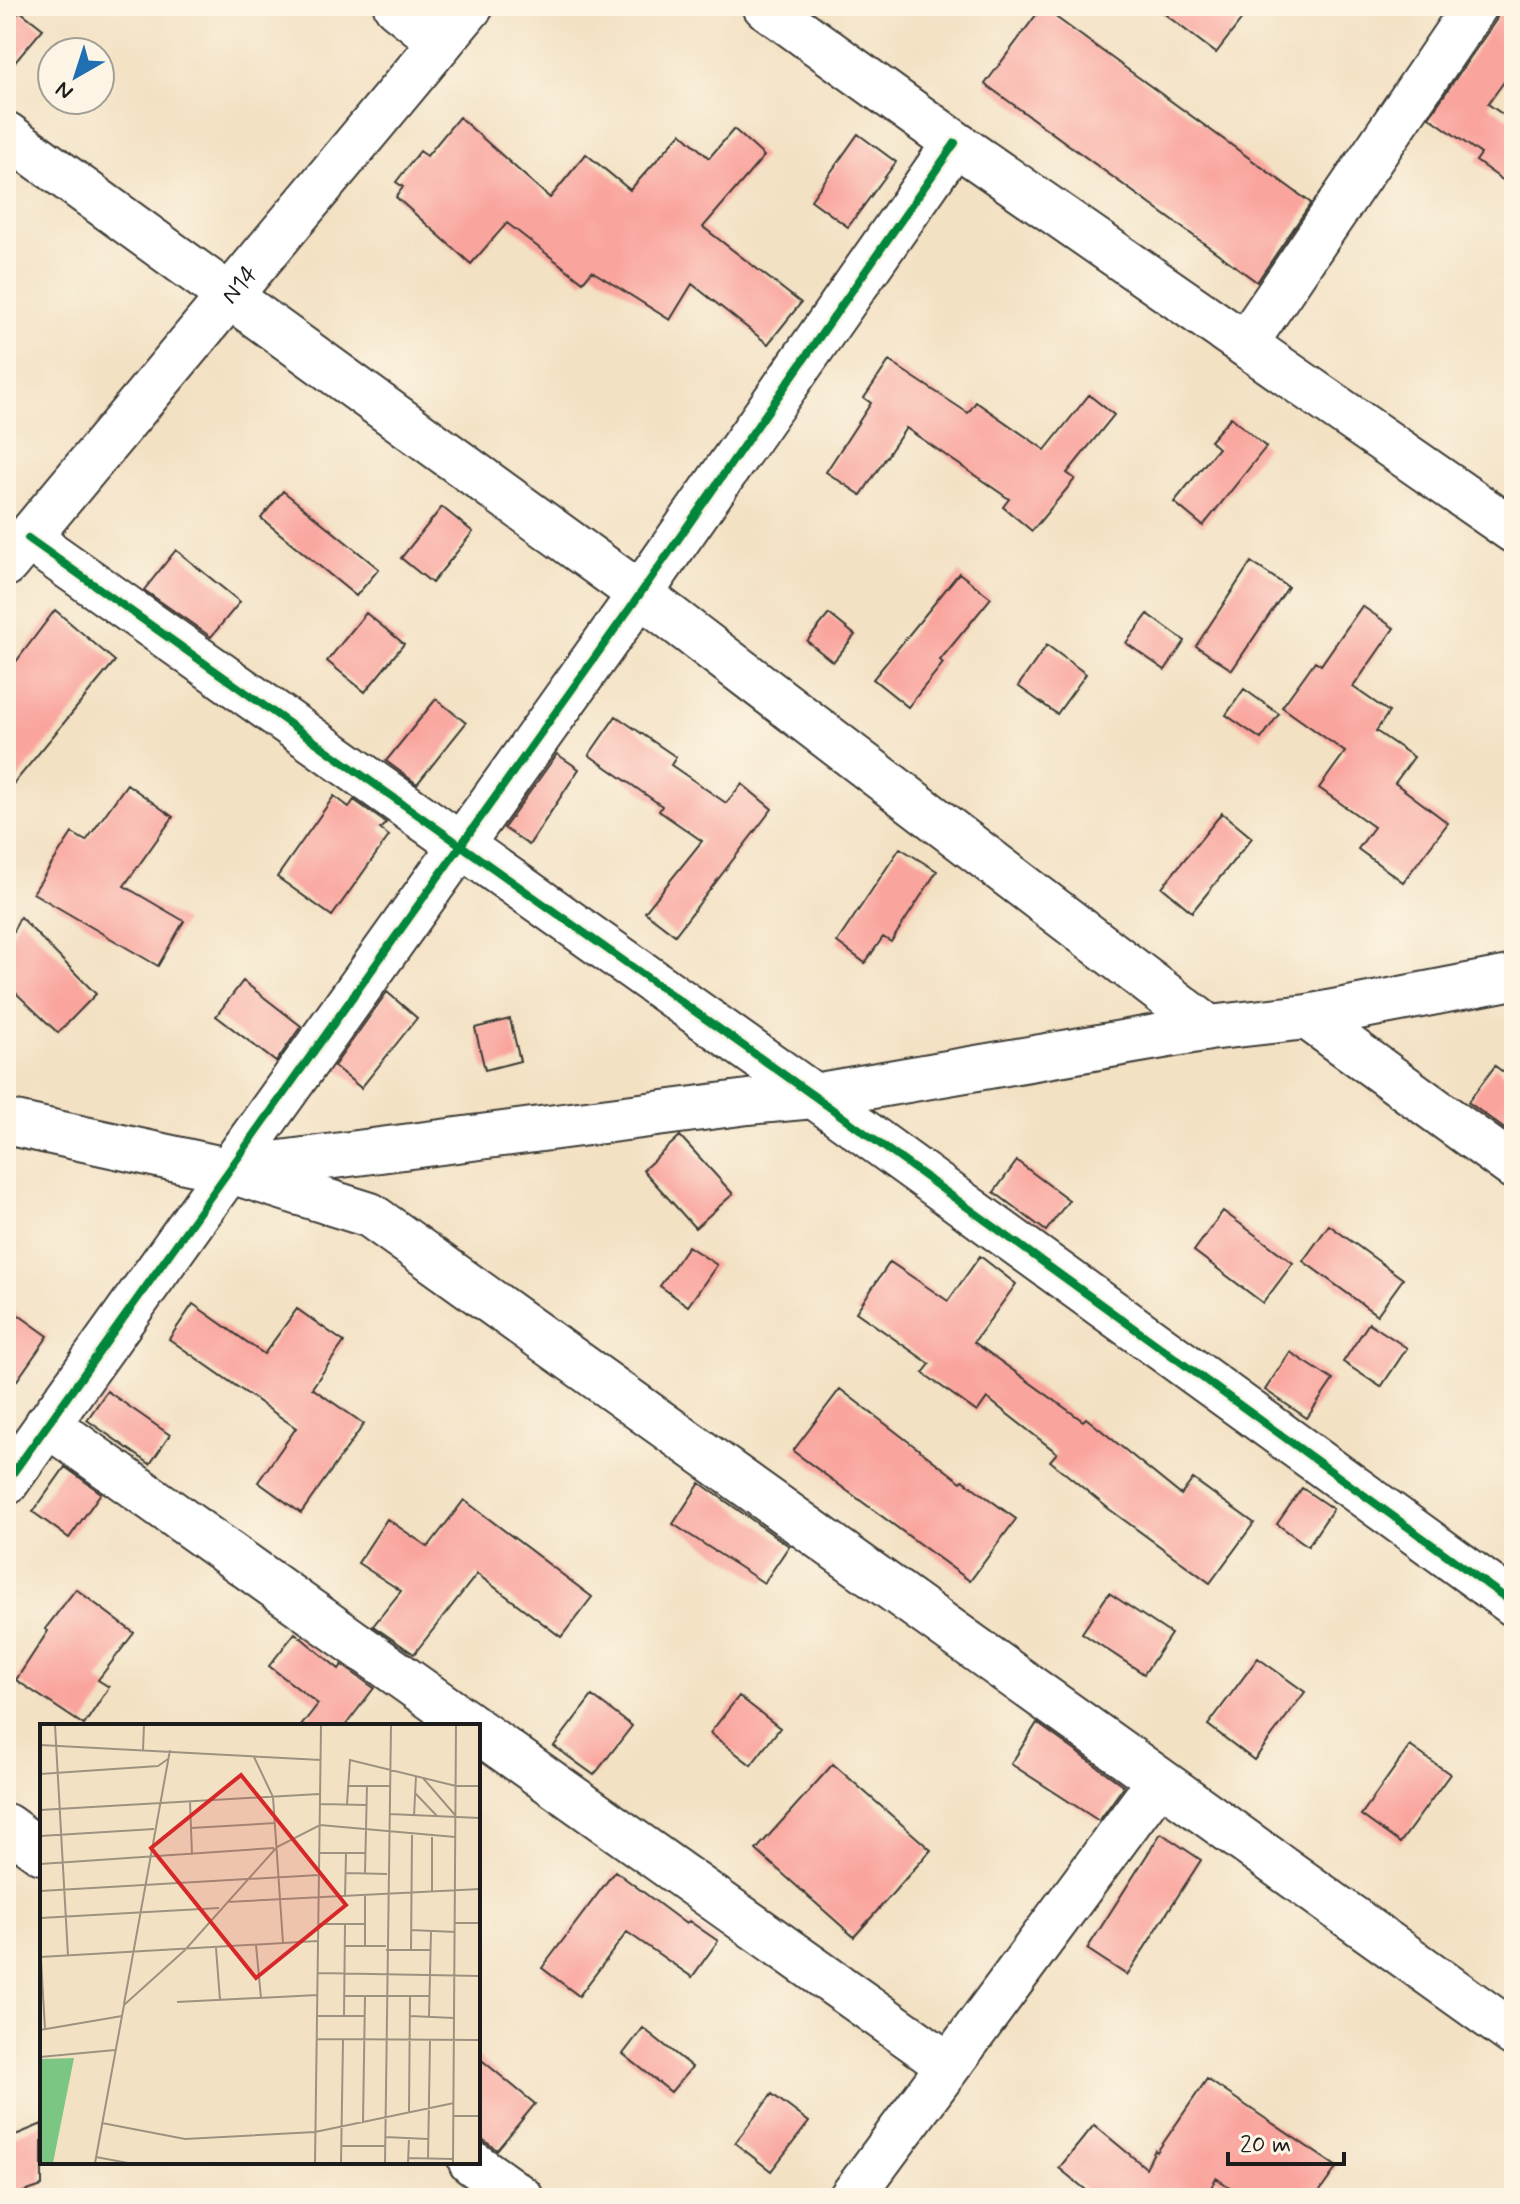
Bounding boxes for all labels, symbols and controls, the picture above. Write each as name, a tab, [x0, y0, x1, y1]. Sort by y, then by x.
north arrow	[36, 36, 116, 116]
text: N	[50, 74, 79, 105]
street label: N14	[215, 260, 265, 311]
inset map	[40, 1724, 480, 2164]
scale bar	[1228, 2116, 1344, 2166]
text: 20 m	[1240, 2130, 1291, 2161]

